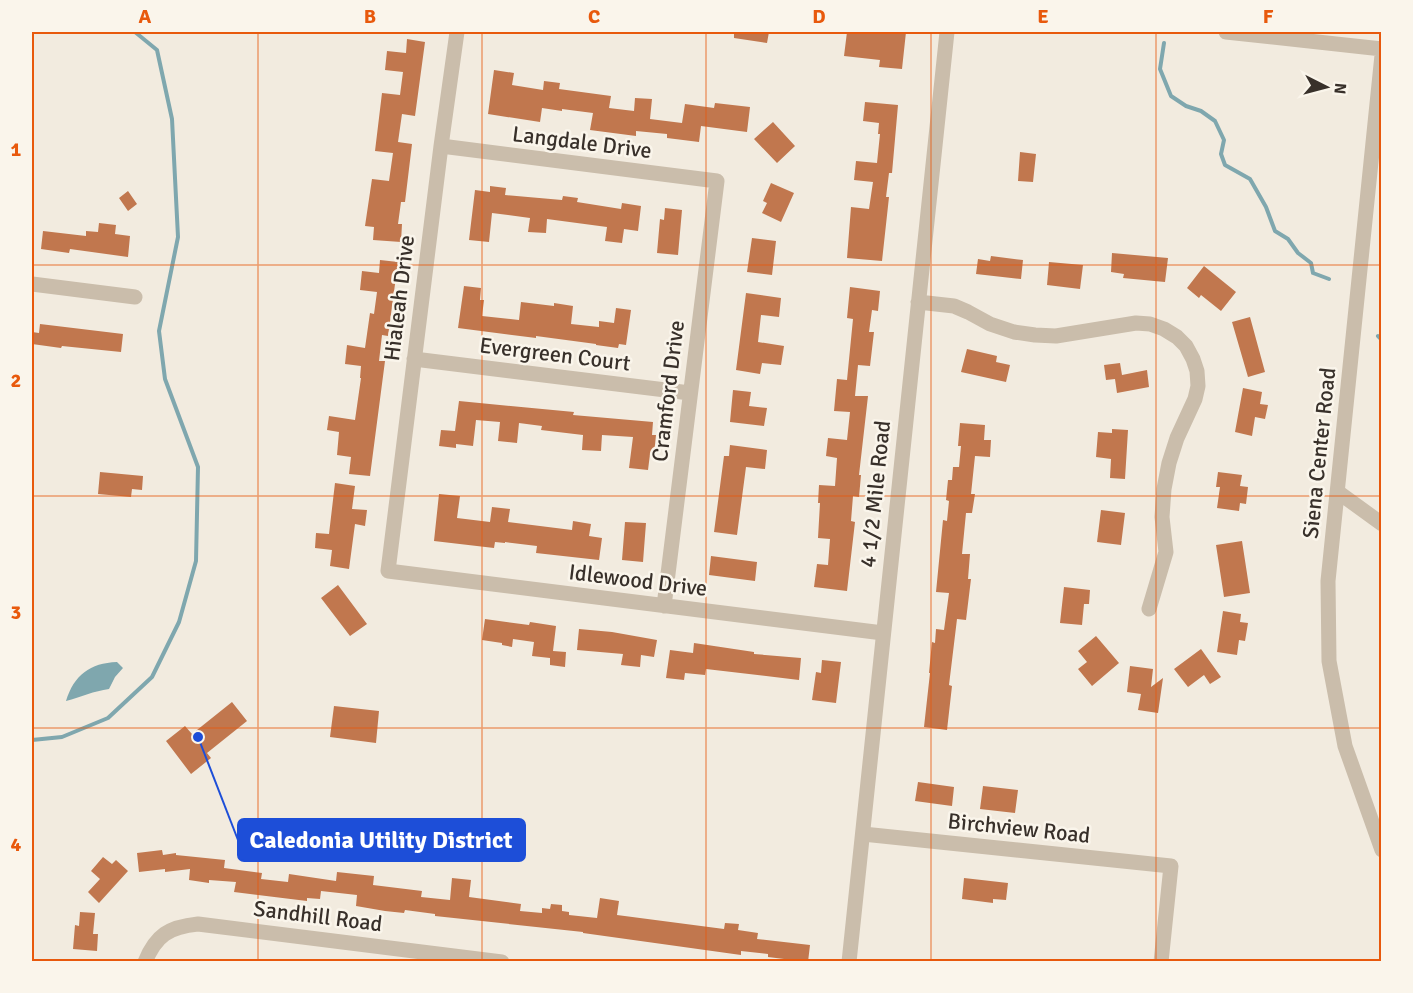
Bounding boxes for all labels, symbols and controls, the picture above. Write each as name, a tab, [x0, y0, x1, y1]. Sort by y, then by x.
text: A	[139, 4, 152, 29]
text: B	[364, 4, 376, 29]
text: C	[588, 4, 600, 29]
text: D	[812, 4, 826, 29]
text: E	[1037, 4, 1049, 29]
text: F	[1263, 4, 1274, 29]
north arrow	[1296, 57, 1356, 117]
text: N	[1329, 82, 1350, 95]
street label: Langdale Drive	[511, 120, 653, 164]
text: 1	[11, 137, 22, 162]
street label: Hialeah Drive	[378, 234, 420, 362]
street label: Cramford Drive	[646, 319, 690, 463]
street label: Evergreen Court	[478, 331, 632, 377]
street label: Siena Center Road	[1297, 366, 1341, 540]
text: 2	[11, 368, 21, 393]
street label: 4 1/2 Mile Road	[854, 419, 896, 569]
street label: Idlewood Drive	[567, 558, 709, 602]
text: 3	[11, 600, 21, 625]
street label: Birchview Road	[946, 807, 1092, 849]
callout: Caledonia Utility District	[238, 819, 525, 861]
text: Caledonia Utility District	[250, 825, 512, 855]
text: 4	[11, 832, 22, 857]
street label: Sandhill Road	[252, 895, 384, 937]

